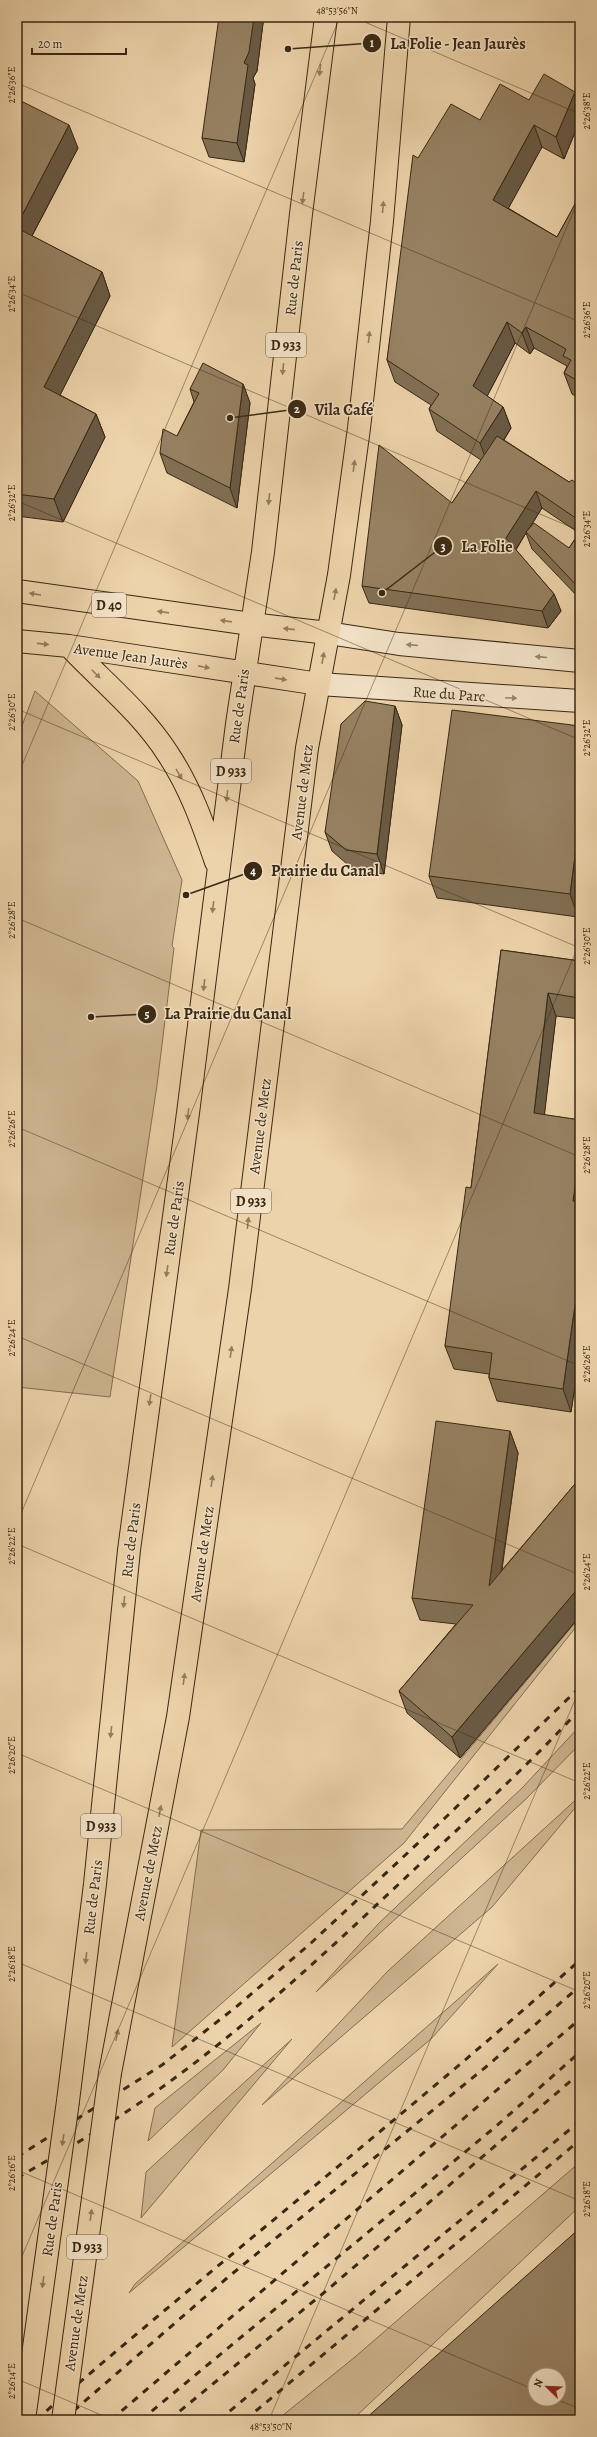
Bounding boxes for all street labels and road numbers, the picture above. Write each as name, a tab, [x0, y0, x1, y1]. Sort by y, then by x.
street label: Rue de Paris	[280, 240, 308, 316]
road number: D 933	[266, 333, 306, 357]
road number: D 40	[92, 593, 126, 617]
street label: Avenue Jean Jaurès	[72, 638, 189, 674]
street label: Rue de Paris	[224, 667, 254, 745]
street label: Rue du Parc	[412, 681, 486, 707]
street label: Avenue de Metz	[286, 743, 318, 842]
road number: D 933	[211, 759, 251, 783]
street label: Avenue de Metz	[244, 1077, 276, 1176]
street label: Rue de Paris	[159, 1179, 189, 1257]
road number: D 933	[231, 1189, 271, 1213]
street label: Rue de Paris	[116, 1501, 146, 1579]
street label: Avenue de Metz	[185, 1505, 219, 1604]
road number: D 933	[81, 1814, 121, 1838]
street label: Avenue de Metz	[129, 1824, 167, 1923]
street label: Rue de Paris	[78, 1858, 108, 1936]
street label: Rue de Paris	[37, 2180, 67, 2258]
road number: D 933	[67, 2235, 107, 2259]
street label: Avenue de Metz	[59, 2274, 93, 2373]

